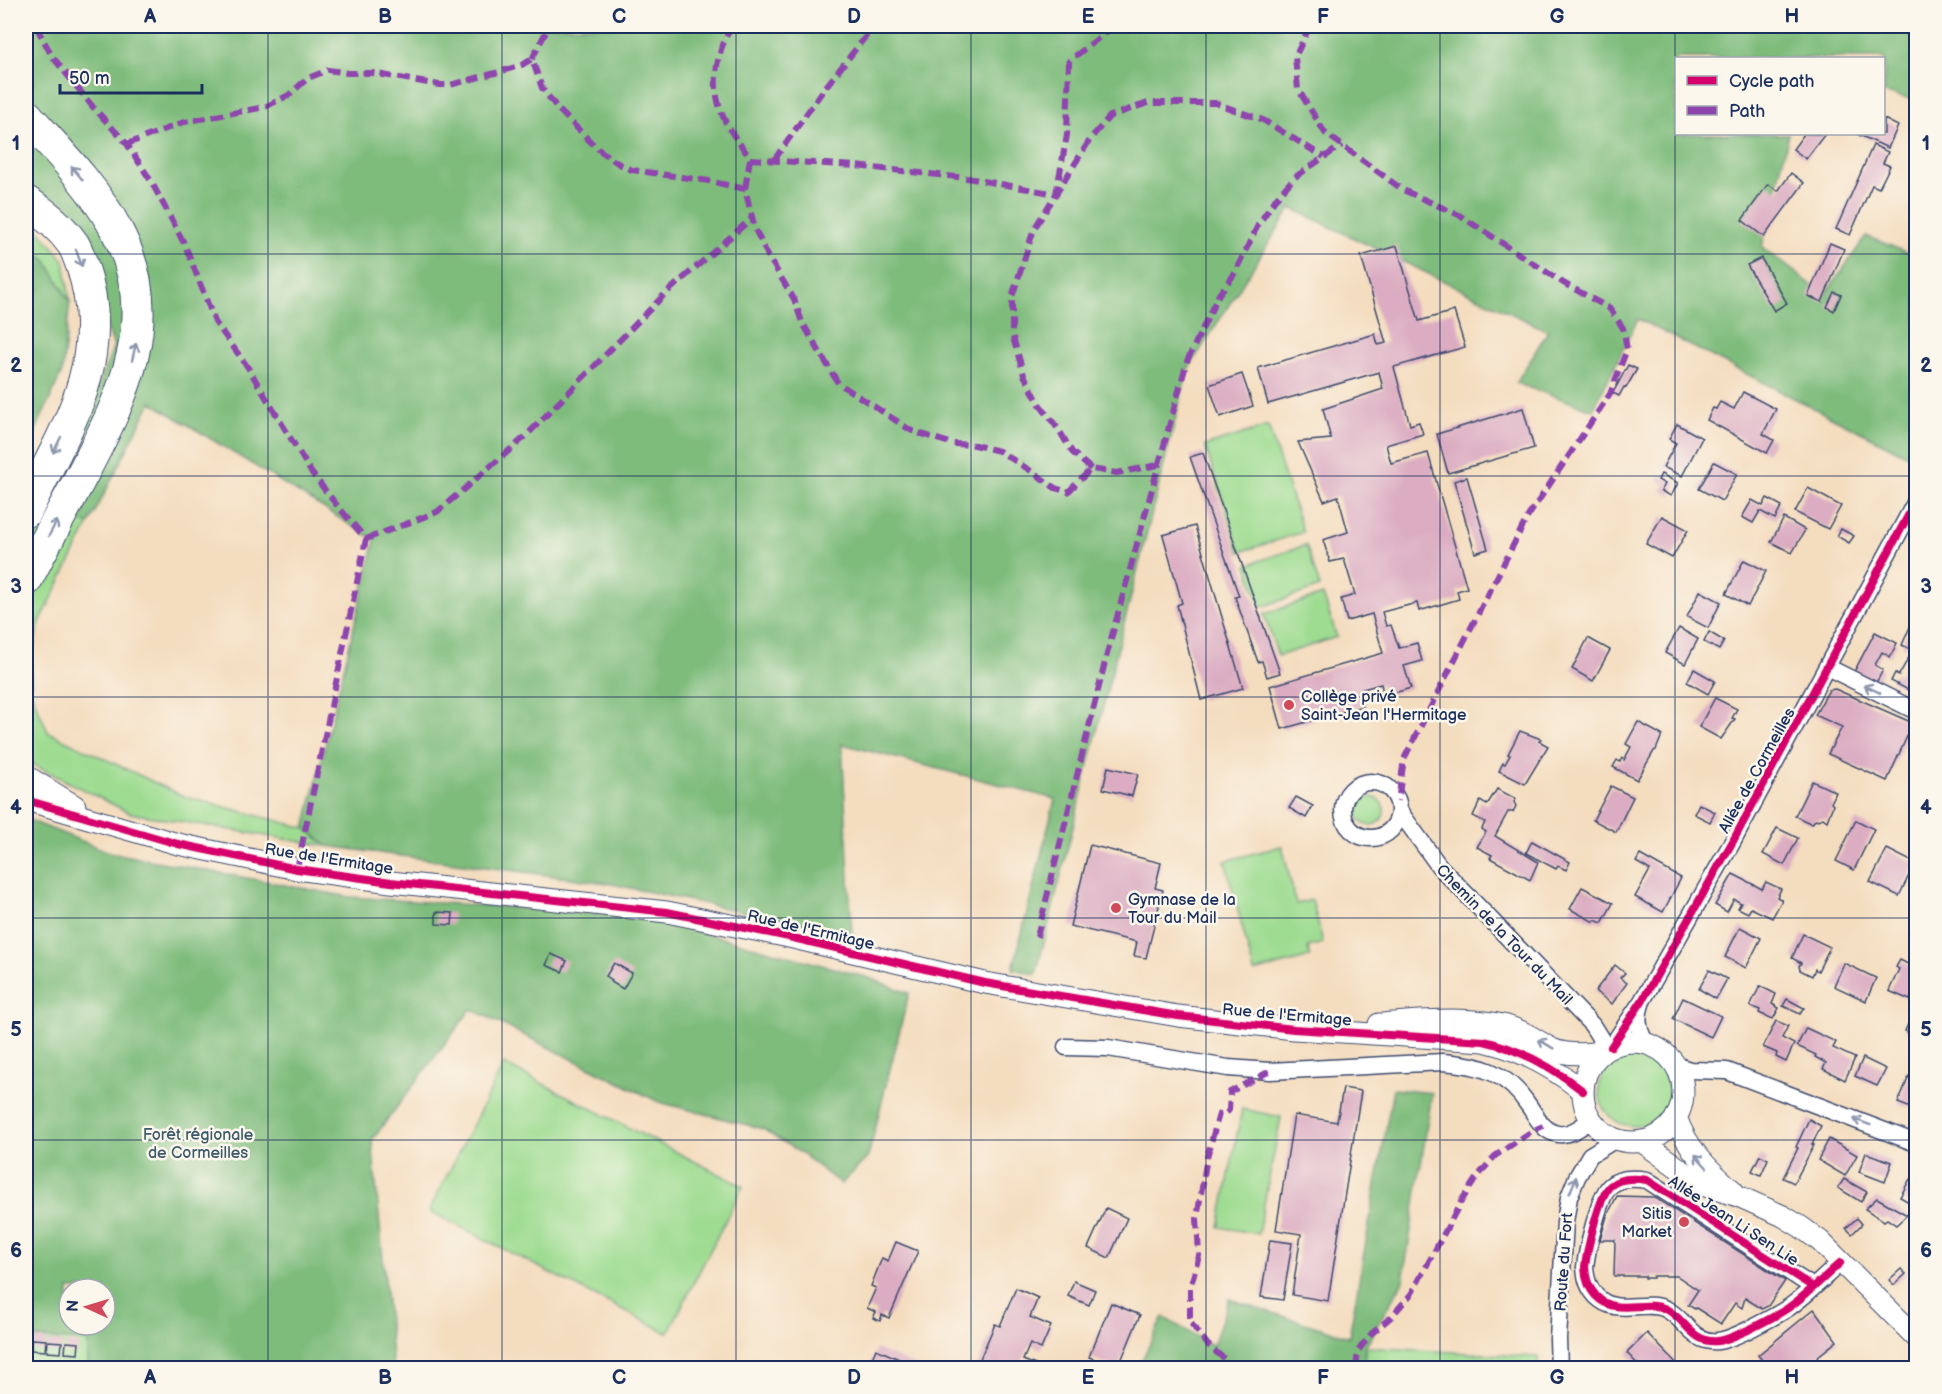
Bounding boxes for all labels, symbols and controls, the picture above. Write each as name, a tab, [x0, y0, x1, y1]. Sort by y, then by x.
text: A	[143, 5, 157, 29]
text: B	[378, 5, 392, 29]
text: C	[612, 5, 626, 29]
text: D	[847, 5, 861, 29]
text: E	[1082, 5, 1095, 29]
text: F	[1317, 5, 1329, 29]
text: G	[1550, 5, 1565, 29]
text: H	[1785, 5, 1799, 29]
scale bar	[60, 57, 202, 95]
legend	[1675, 57, 1885, 135]
text: 50 m	[69, 68, 110, 89]
text: Cycle path	[1729, 71, 1815, 92]
text: Path	[1729, 101, 1765, 122]
text: 1	[12, 132, 20, 156]
text: 1	[1922, 132, 1930, 156]
one-way arrow	[70, 166, 84, 181]
one-way arrow	[75, 248, 86, 267]
one-way arrow	[129, 342, 141, 361]
text: 2	[10, 354, 22, 378]
text: 2	[1920, 354, 1932, 378]
one-way arrow	[51, 436, 63, 454]
one-way arrow	[47, 520, 59, 537]
text: 3	[10, 575, 22, 599]
text: 3	[1920, 575, 1932, 599]
one-way arrow	[1863, 683, 1881, 694]
place label: Collège privé Saint-Jean l'Hermitage	[1301, 688, 1467, 725]
marker: Collège privé Saint-Jean l'Hermitage	[1282, 698, 1296, 712]
street label: Allée de Cormeilles	[1715, 705, 1800, 837]
text: 4	[10, 796, 22, 820]
text: 4	[1920, 796, 1932, 820]
street label: Rue de l'Ermitage	[263, 840, 395, 879]
street label: Chemin de la Tour du Mail	[1432, 861, 1576, 1009]
place label: Gymnase de la Tour du Mail	[1128, 891, 1236, 928]
marker: Gymnase de la Tour du Mail	[1109, 901, 1123, 915]
street label: Rue de l'Ermitage	[745, 907, 877, 954]
street label: Rue de l'Ermitage	[1221, 1000, 1353, 1031]
text: 5	[10, 1018, 22, 1042]
text: 5	[1920, 1018, 1932, 1042]
one-way arrow	[1538, 1038, 1555, 1050]
one-way arrow	[1853, 1116, 1872, 1127]
park label: Forêt régionale de Cormeilles	[143, 1126, 254, 1163]
one-way arrow	[1694, 1154, 1708, 1169]
street label: Allée Jean Li Sen Lie	[1665, 1172, 1802, 1271]
one-way arrow	[1568, 1177, 1579, 1195]
place label: Sitis Market	[1621, 1205, 1672, 1242]
street label: Route du Fort	[1552, 1212, 1577, 1312]
marker: Sitis Market	[1677, 1215, 1691, 1229]
text: 6	[10, 1239, 22, 1263]
text: 6	[1920, 1239, 1932, 1263]
north arrow	[57, 1277, 117, 1337]
text: N	[64, 1299, 83, 1313]
text: A	[143, 1366, 157, 1390]
text: B	[378, 1366, 392, 1390]
text: C	[612, 1366, 626, 1390]
text: D	[847, 1366, 861, 1390]
text: E	[1082, 1366, 1095, 1390]
text: F	[1317, 1366, 1329, 1390]
text: G	[1550, 1366, 1565, 1390]
text: H	[1785, 1366, 1799, 1390]

